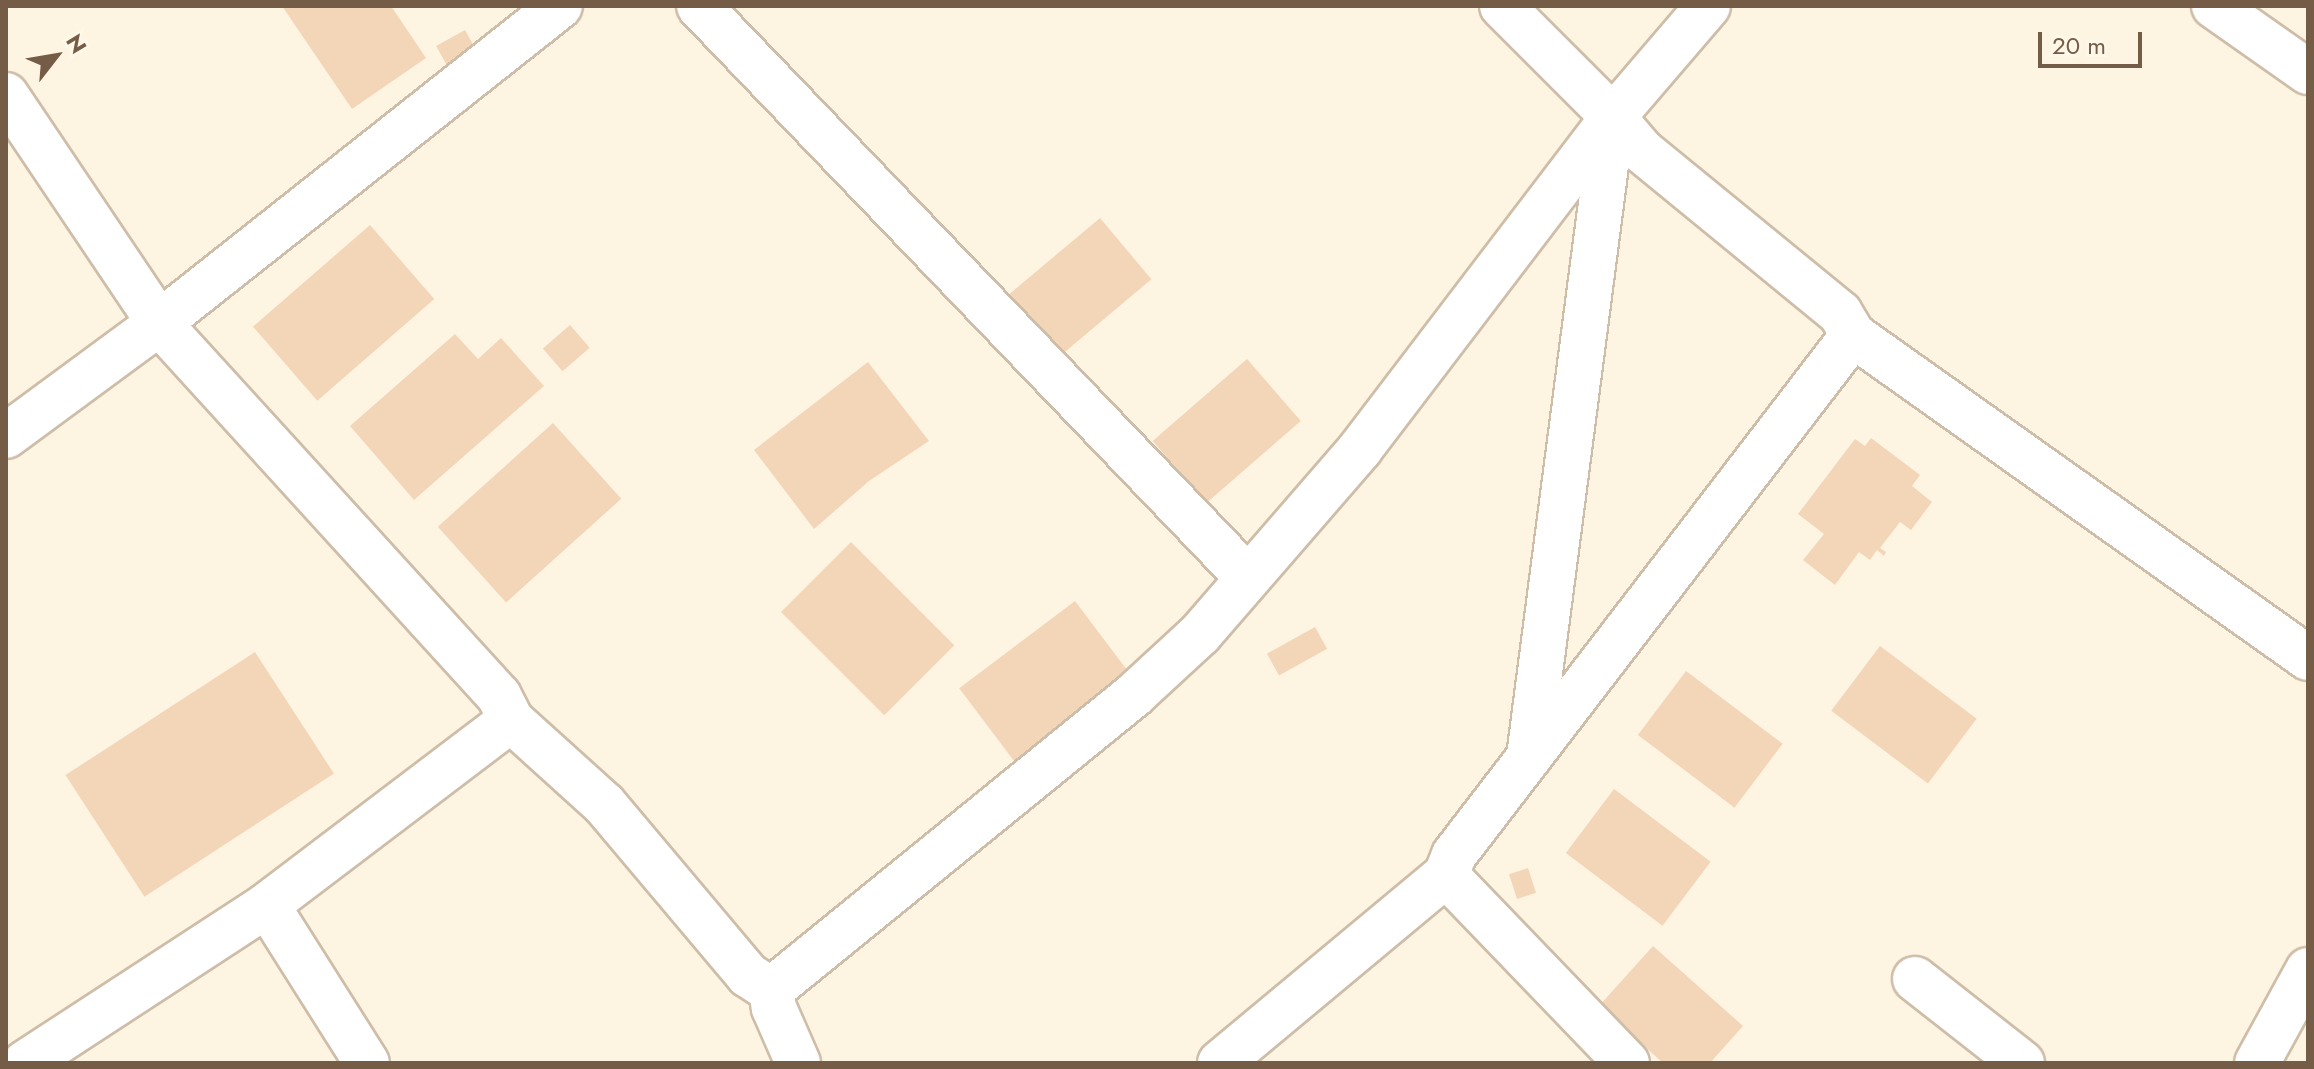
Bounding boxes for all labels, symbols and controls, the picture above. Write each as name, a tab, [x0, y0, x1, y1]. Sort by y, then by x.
north arrow	[16, 16, 96, 96]
scale bar	[2042, 16, 2146, 66]
text: N	[58, 28, 95, 59]
text: 20 m	[2052, 28, 2106, 63]

